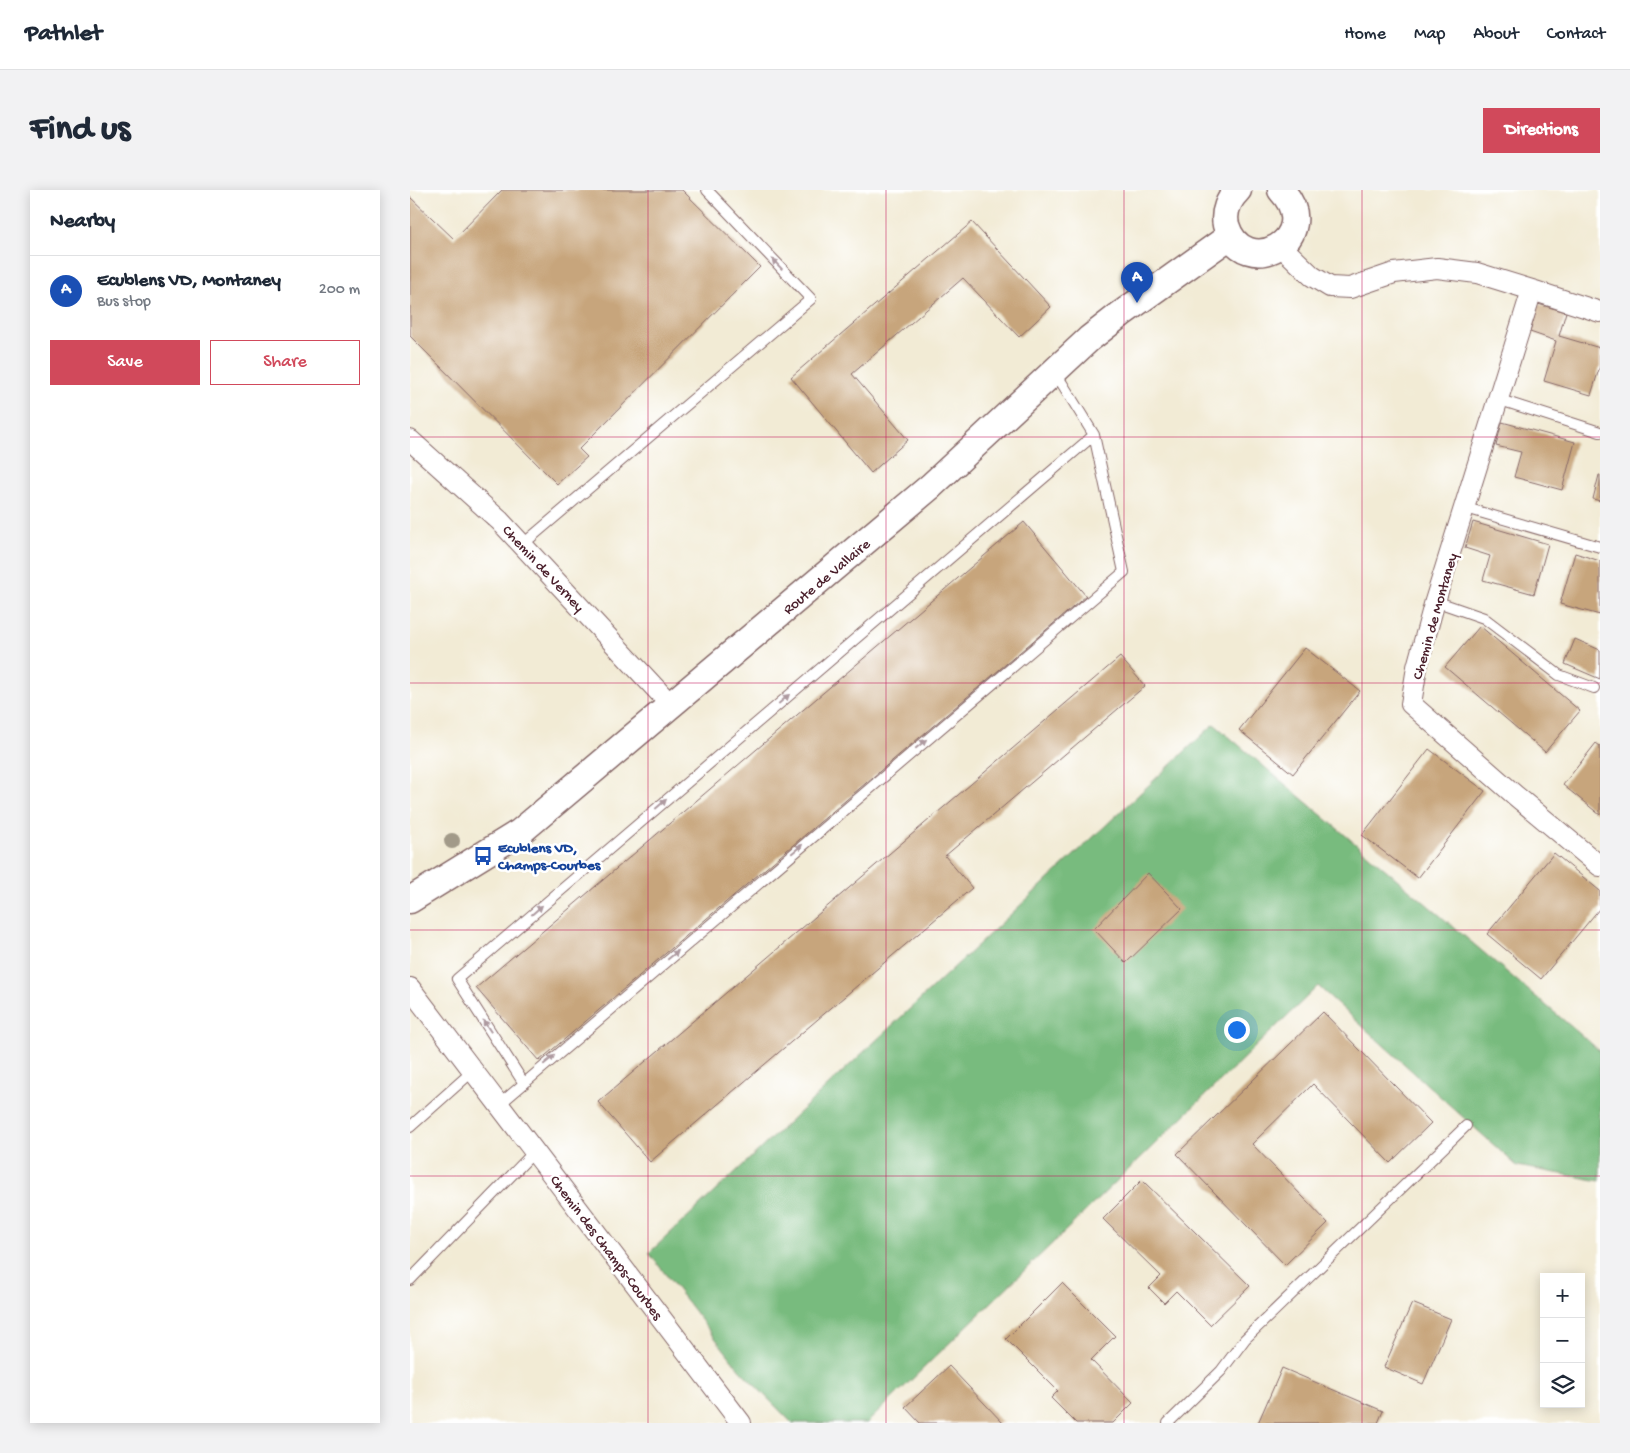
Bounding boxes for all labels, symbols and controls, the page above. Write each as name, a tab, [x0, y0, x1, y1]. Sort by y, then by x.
text: Pathlet	[25, 20, 102, 49]
text: Home	[1344, 24, 1386, 45]
text: Map	[1414, 24, 1445, 45]
text: About	[1473, 24, 1519, 45]
text: Contact	[1547, 24, 1605, 45]
button: Directions	[1483, 108, 1600, 153]
text: Find us	[30, 110, 130, 151]
text: Nearby	[50, 210, 115, 235]
one-way arrow	[771, 258, 783, 270]
pin: A	[1121, 262, 1153, 303]
text: Ecublens VD, Montaney	[97, 270, 281, 293]
text: A	[61, 281, 71, 300]
text: 200 m	[319, 281, 360, 300]
text: Bus stop	[97, 293, 151, 312]
button: Save	[50, 340, 200, 385]
button: Share	[210, 340, 360, 385]
street label: Chemin de Verney	[498, 522, 588, 617]
street label: Route de Vallaire	[780, 536, 875, 619]
street label: Chemin de Montaney	[1409, 551, 1463, 682]
one-way arrow	[778, 693, 790, 705]
one-way arrow	[914, 739, 927, 750]
one-way arrow	[654, 799, 667, 810]
place label: Ecublens VD, Champs-Courbes	[497, 840, 602, 875]
one-way arrow	[791, 844, 804, 855]
bus stop icon: Ecublens VD, Champs-Courbes	[472, 845, 494, 867]
one-way arrow	[531, 904, 543, 916]
one-way arrow	[667, 949, 680, 960]
your location	[1224, 1017, 1250, 1043]
one-way arrow	[482, 1020, 492, 1033]
one-way arrow	[543, 1054, 556, 1065]
street label: Chemin des Champs-Courbes	[545, 1172, 666, 1324]
map controls	[1540, 1273, 1585, 1408]
button: +	[1540, 1273, 1585, 1318]
button: −	[1540, 1318, 1585, 1363]
button: layers	[1540, 1363, 1585, 1408]

